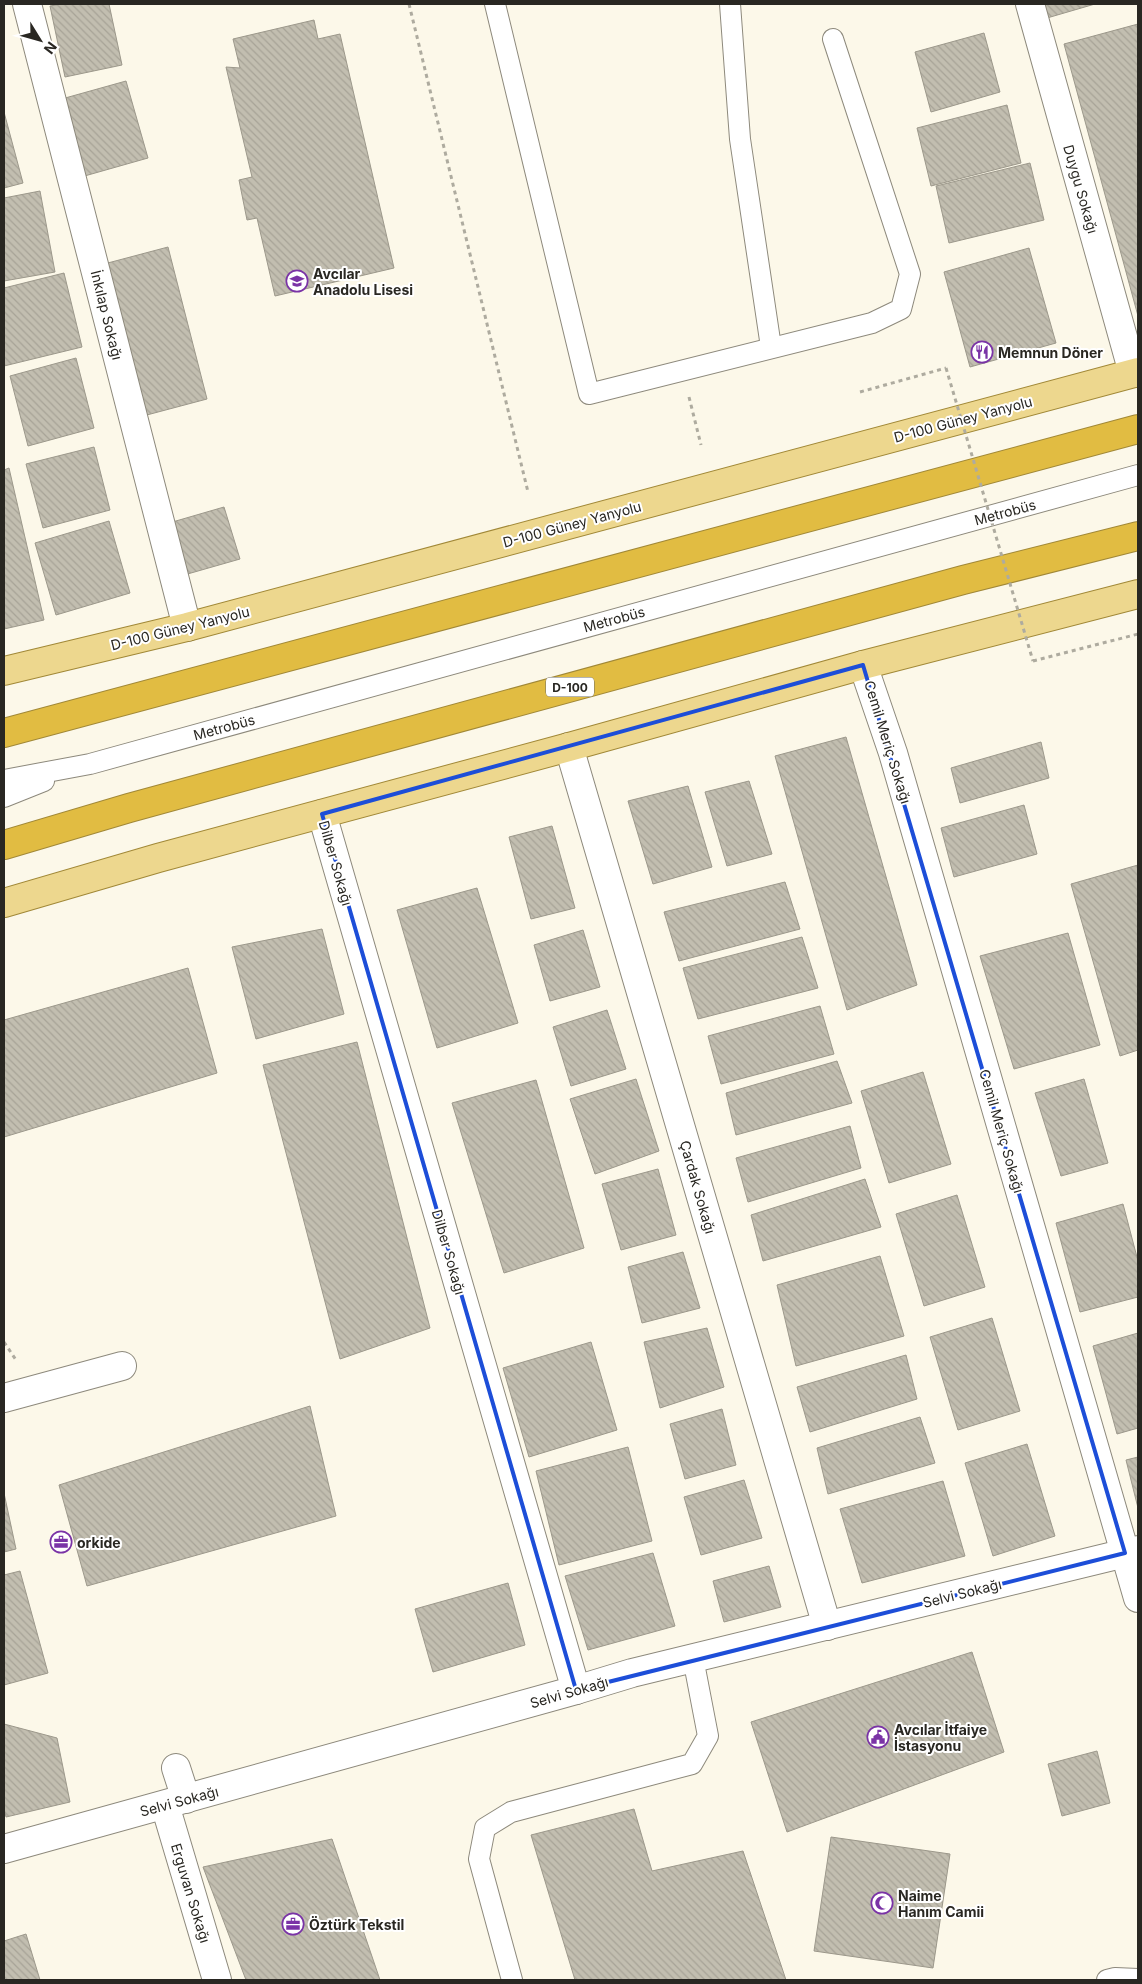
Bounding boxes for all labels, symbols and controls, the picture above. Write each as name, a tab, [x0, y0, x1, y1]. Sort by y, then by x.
north arrow	[15, 15, 65, 65]
text: N	[41, 39, 61, 58]
street label: Duygu Sokağı	[1060, 143, 1102, 235]
place label: Avcılar Anadolu Lisesi	[313, 265, 413, 298]
street label: İnkılap Sokağı	[88, 268, 126, 362]
school or university icon: Avcılar Anadolu Lisesi	[285, 269, 309, 293]
restaurant icon: Memnun Döner	[970, 340, 994, 364]
place label: Memnun Döner	[998, 344, 1103, 361]
street label: D-100 Güney Yanyolu	[892, 392, 1034, 446]
street label: Metrobüs	[972, 496, 1038, 528]
street label: D-100 Güney Yanyolu	[501, 497, 643, 551]
street label: D-100 Güney Yanyolu	[109, 603, 251, 653]
street label: Metrobüs	[581, 603, 647, 635]
road number: D-100	[546, 678, 594, 696]
street label: Cemil Meriç Sokağı	[861, 678, 915, 806]
street label: Metrobüs	[191, 711, 257, 743]
street label: Dilber Sokağı	[316, 818, 356, 908]
street label: Cemil Meriç Sokağı	[976, 1067, 1028, 1195]
street label: Çardak Sokağı	[677, 1138, 719, 1236]
street label: Dilber Sokağı	[429, 1207, 469, 1297]
office icon: orkide	[49, 1530, 73, 1554]
place label: orkide	[77, 1534, 121, 1551]
street label: Selvi Sokağı	[921, 1575, 1003, 1611]
street label: Selvi Sokağı	[528, 1673, 610, 1711]
place label: Avcılar İtfaiye İstasyonu	[894, 1720, 987, 1754]
public building icon: Avcılar İtfaiye İstasyonu	[866, 1725, 890, 1749]
street label: Selvi Sokağı	[138, 1782, 220, 1820]
street label: Erguvan Sokağı	[168, 1841, 214, 1945]
place label: Naime Hanım Camii	[898, 1887, 984, 1920]
mosque icon: Naime Hanım Camii	[870, 1891, 894, 1915]
office icon: Öztürk Tekstil	[281, 1912, 305, 1936]
place label: Öztürk Tekstil	[309, 1916, 404, 1933]

